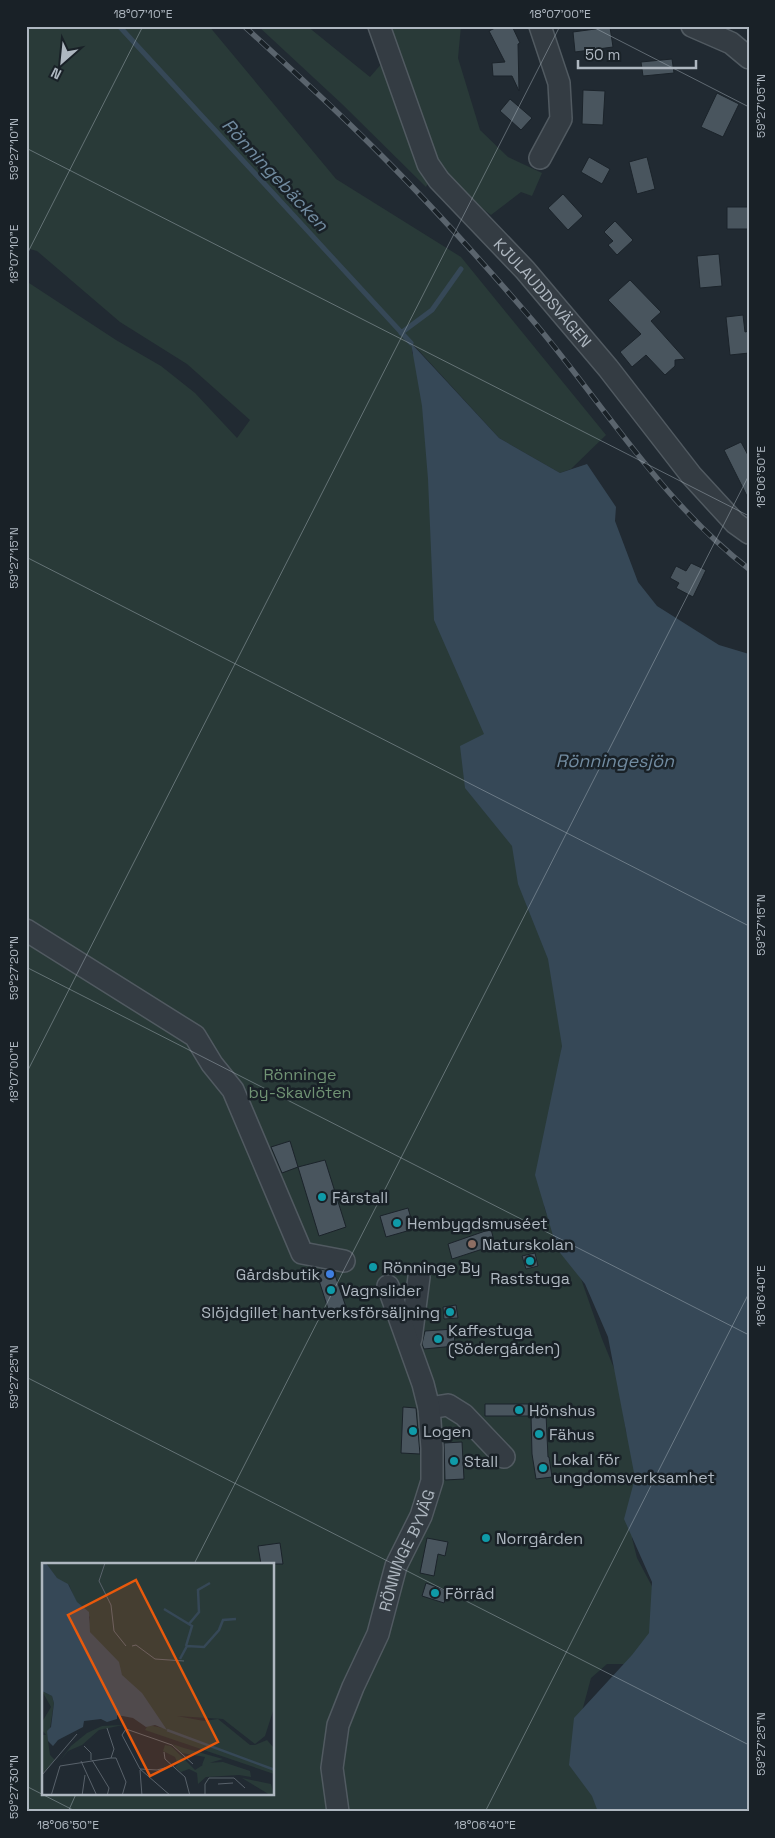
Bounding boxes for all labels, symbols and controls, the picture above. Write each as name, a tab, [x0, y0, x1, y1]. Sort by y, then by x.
text: 18°07'10"E	[114, 6, 173, 22]
text: 18°07'00"E	[529, 6, 591, 22]
north arrow	[38, 38, 88, 88]
scale bar	[578, 38, 695, 70]
text: 50 m	[585, 45, 620, 64]
text: N	[48, 63, 64, 84]
text: 59°27'05"N	[753, 74, 769, 138]
water label: Rönningebäcken	[217, 114, 334, 236]
text: 59°27'10"N	[6, 118, 22, 180]
text: 18°07'10"E	[6, 224, 22, 283]
street label: KJULAUDDSVÄGEN	[489, 234, 596, 352]
text: 18°06'50"E	[753, 446, 769, 508]
text: 59°27'15"N	[6, 527, 22, 589]
water label: Rönningesjön	[556, 749, 675, 772]
text: 59°27'15"N	[753, 894, 769, 956]
text: 59°27'20"N	[6, 936, 22, 1000]
text: 18°07'00"E	[6, 1041, 22, 1103]
park label: Rönninge by-Skavlöten	[249, 1064, 351, 1103]
place label: Fårstall	[332, 1187, 388, 1208]
marker: Fårstall	[316, 1191, 328, 1203]
place label: Hembygdsmuséet	[407, 1213, 548, 1234]
marker: Hembygdsmuséet	[391, 1217, 403, 1229]
place label: Naturskolan	[482, 1234, 574, 1255]
marker: Naturskolan	[466, 1238, 478, 1250]
marker: Raststuga	[524, 1255, 536, 1267]
place label: Rönninge By	[383, 1257, 481, 1278]
marker: Rönninge By	[367, 1261, 379, 1273]
place label: Gårdsbutik	[236, 1264, 320, 1285]
text: 18°06'40"E	[753, 1265, 769, 1327]
marker: Gårdsbutik	[324, 1268, 336, 1280]
place label: Raststuga	[490, 1268, 570, 1289]
place label: Vagnslider	[341, 1280, 421, 1301]
marker: Vagnslider	[325, 1284, 337, 1296]
place label: Slöjdgillet hantverksförsäljning	[201, 1302, 440, 1323]
marker: Slöjdgillet hantverksförsäljning	[444, 1306, 456, 1318]
place label: Kaffestuga (Södergården)	[448, 1320, 560, 1359]
marker: Kaffestuga (Södergården)	[432, 1333, 444, 1345]
text: 59°27'25"N	[6, 1345, 22, 1409]
place label: Hönshus	[529, 1400, 596, 1421]
marker: Hönshus	[513, 1404, 525, 1416]
place label: Logen	[423, 1421, 471, 1442]
place label: Fähus	[549, 1424, 595, 1445]
marker: Logen	[407, 1425, 419, 1437]
marker: Fähus	[533, 1428, 545, 1440]
place label: Lokal för ungdomsverksamhet	[553, 1449, 715, 1488]
place label: Stall	[464, 1451, 498, 1472]
marker: Stall	[448, 1455, 460, 1467]
marker: Lokal för ungdomsverksamhet	[537, 1462, 549, 1474]
street label: RÖNNINGE BYVÄG	[374, 1487, 440, 1614]
place label: Norrgården	[496, 1528, 583, 1549]
marker: Norrgården	[480, 1532, 492, 1544]
inset map	[42, 1563, 275, 1796]
place label: Förråd	[445, 1583, 495, 1604]
marker: Förråd	[429, 1587, 441, 1599]
text: 59°27'25"N	[753, 1712, 769, 1776]
text: 59°27'30"N	[6, 1755, 22, 1819]
text: 18°06'50"E	[37, 1817, 99, 1833]
text: 18°06'40"E	[454, 1817, 516, 1833]

